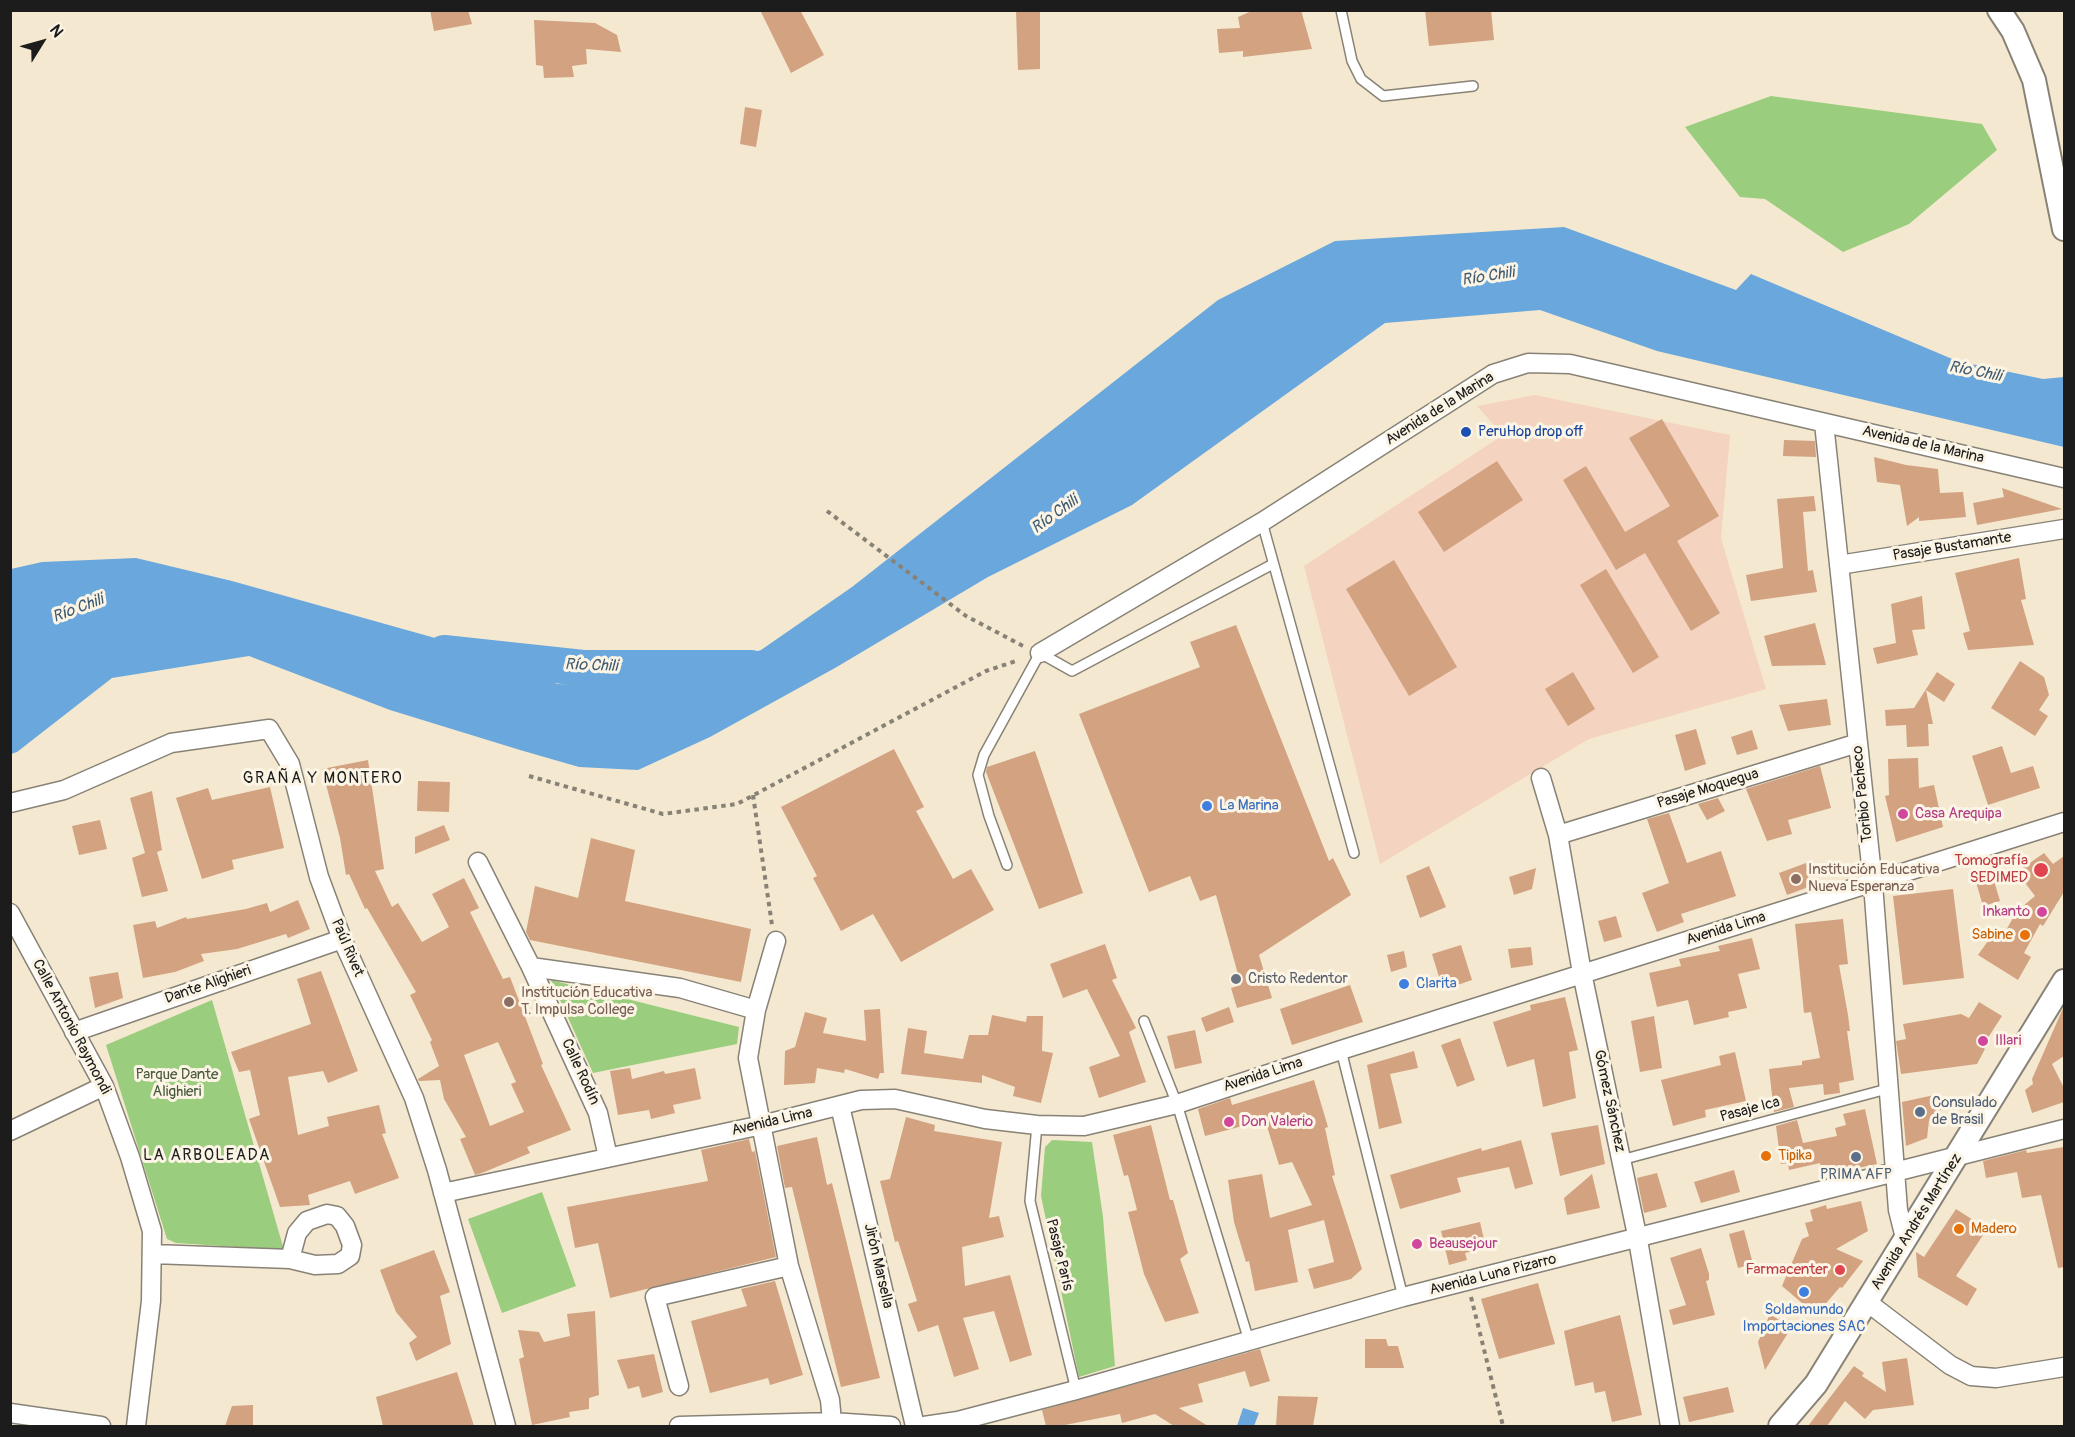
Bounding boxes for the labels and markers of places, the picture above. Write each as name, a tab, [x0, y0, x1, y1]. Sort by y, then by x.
place label: PeruHop drop off	[1478, 423, 1583, 441]
marker: PeruHop drop off	[1459, 425, 1473, 439]
place label: La Marina	[1219, 797, 1279, 815]
marker: La Marina	[1200, 799, 1214, 813]
place label: Casa Arequipa	[1915, 805, 2002, 823]
marker: Casa Arequipa	[1896, 807, 1910, 821]
place label: Tomografía SEDIMED	[1954, 852, 2028, 887]
place label: Institución Educativa Nueva Esperanza	[1808, 861, 1939, 896]
marker: Tomografía SEDIMED	[2032, 861, 2050, 879]
marker: Institución Educativa Nueva Esperanza	[1789, 872, 1803, 886]
place label: Inkanto	[1982, 903, 2030, 921]
marker: Inkanto	[2035, 905, 2049, 919]
place label: Sabine	[1972, 926, 2013, 944]
marker: Sabine	[2018, 928, 2032, 942]
place label: Cristo Redentor	[1248, 970, 1348, 988]
marker: Cristo Redentor	[1229, 972, 1243, 986]
place label: Clarita	[1416, 975, 1457, 993]
marker: Clarita	[1397, 977, 1411, 991]
place label: Institución Educativa T. Impulsa College	[521, 984, 652, 1019]
marker: Institución Educativa T. Impulsa College	[502, 995, 516, 1009]
place label: Illari	[1995, 1032, 2021, 1050]
marker: Illari	[1976, 1034, 1990, 1048]
place label: Consulado de Brasil	[1932, 1094, 1997, 1129]
marker: Consulado de Brasil	[1913, 1105, 1927, 1119]
place label: Don Valerio	[1241, 1113, 1313, 1131]
marker: Don Valerio	[1222, 1115, 1236, 1129]
place label: Tipika	[1778, 1147, 1812, 1165]
marker: Tipika	[1759, 1149, 1773, 1163]
marker: PRIMA AFP	[1849, 1150, 1863, 1164]
place label: PRIMA AFP	[1820, 1166, 1892, 1184]
place label: Madero	[1971, 1220, 2017, 1238]
marker: Madero	[1952, 1222, 1966, 1236]
place label: Beausejour	[1429, 1235, 1498, 1253]
marker: Beausejour	[1410, 1237, 1424, 1251]
place label: Farmacenter	[1745, 1261, 1828, 1279]
marker: Farmacenter	[1833, 1263, 1847, 1277]
marker: Soldamundo Importaciones SAC	[1797, 1285, 1811, 1299]
place label: Soldamundo Importaciones SAC	[1743, 1301, 1865, 1336]

